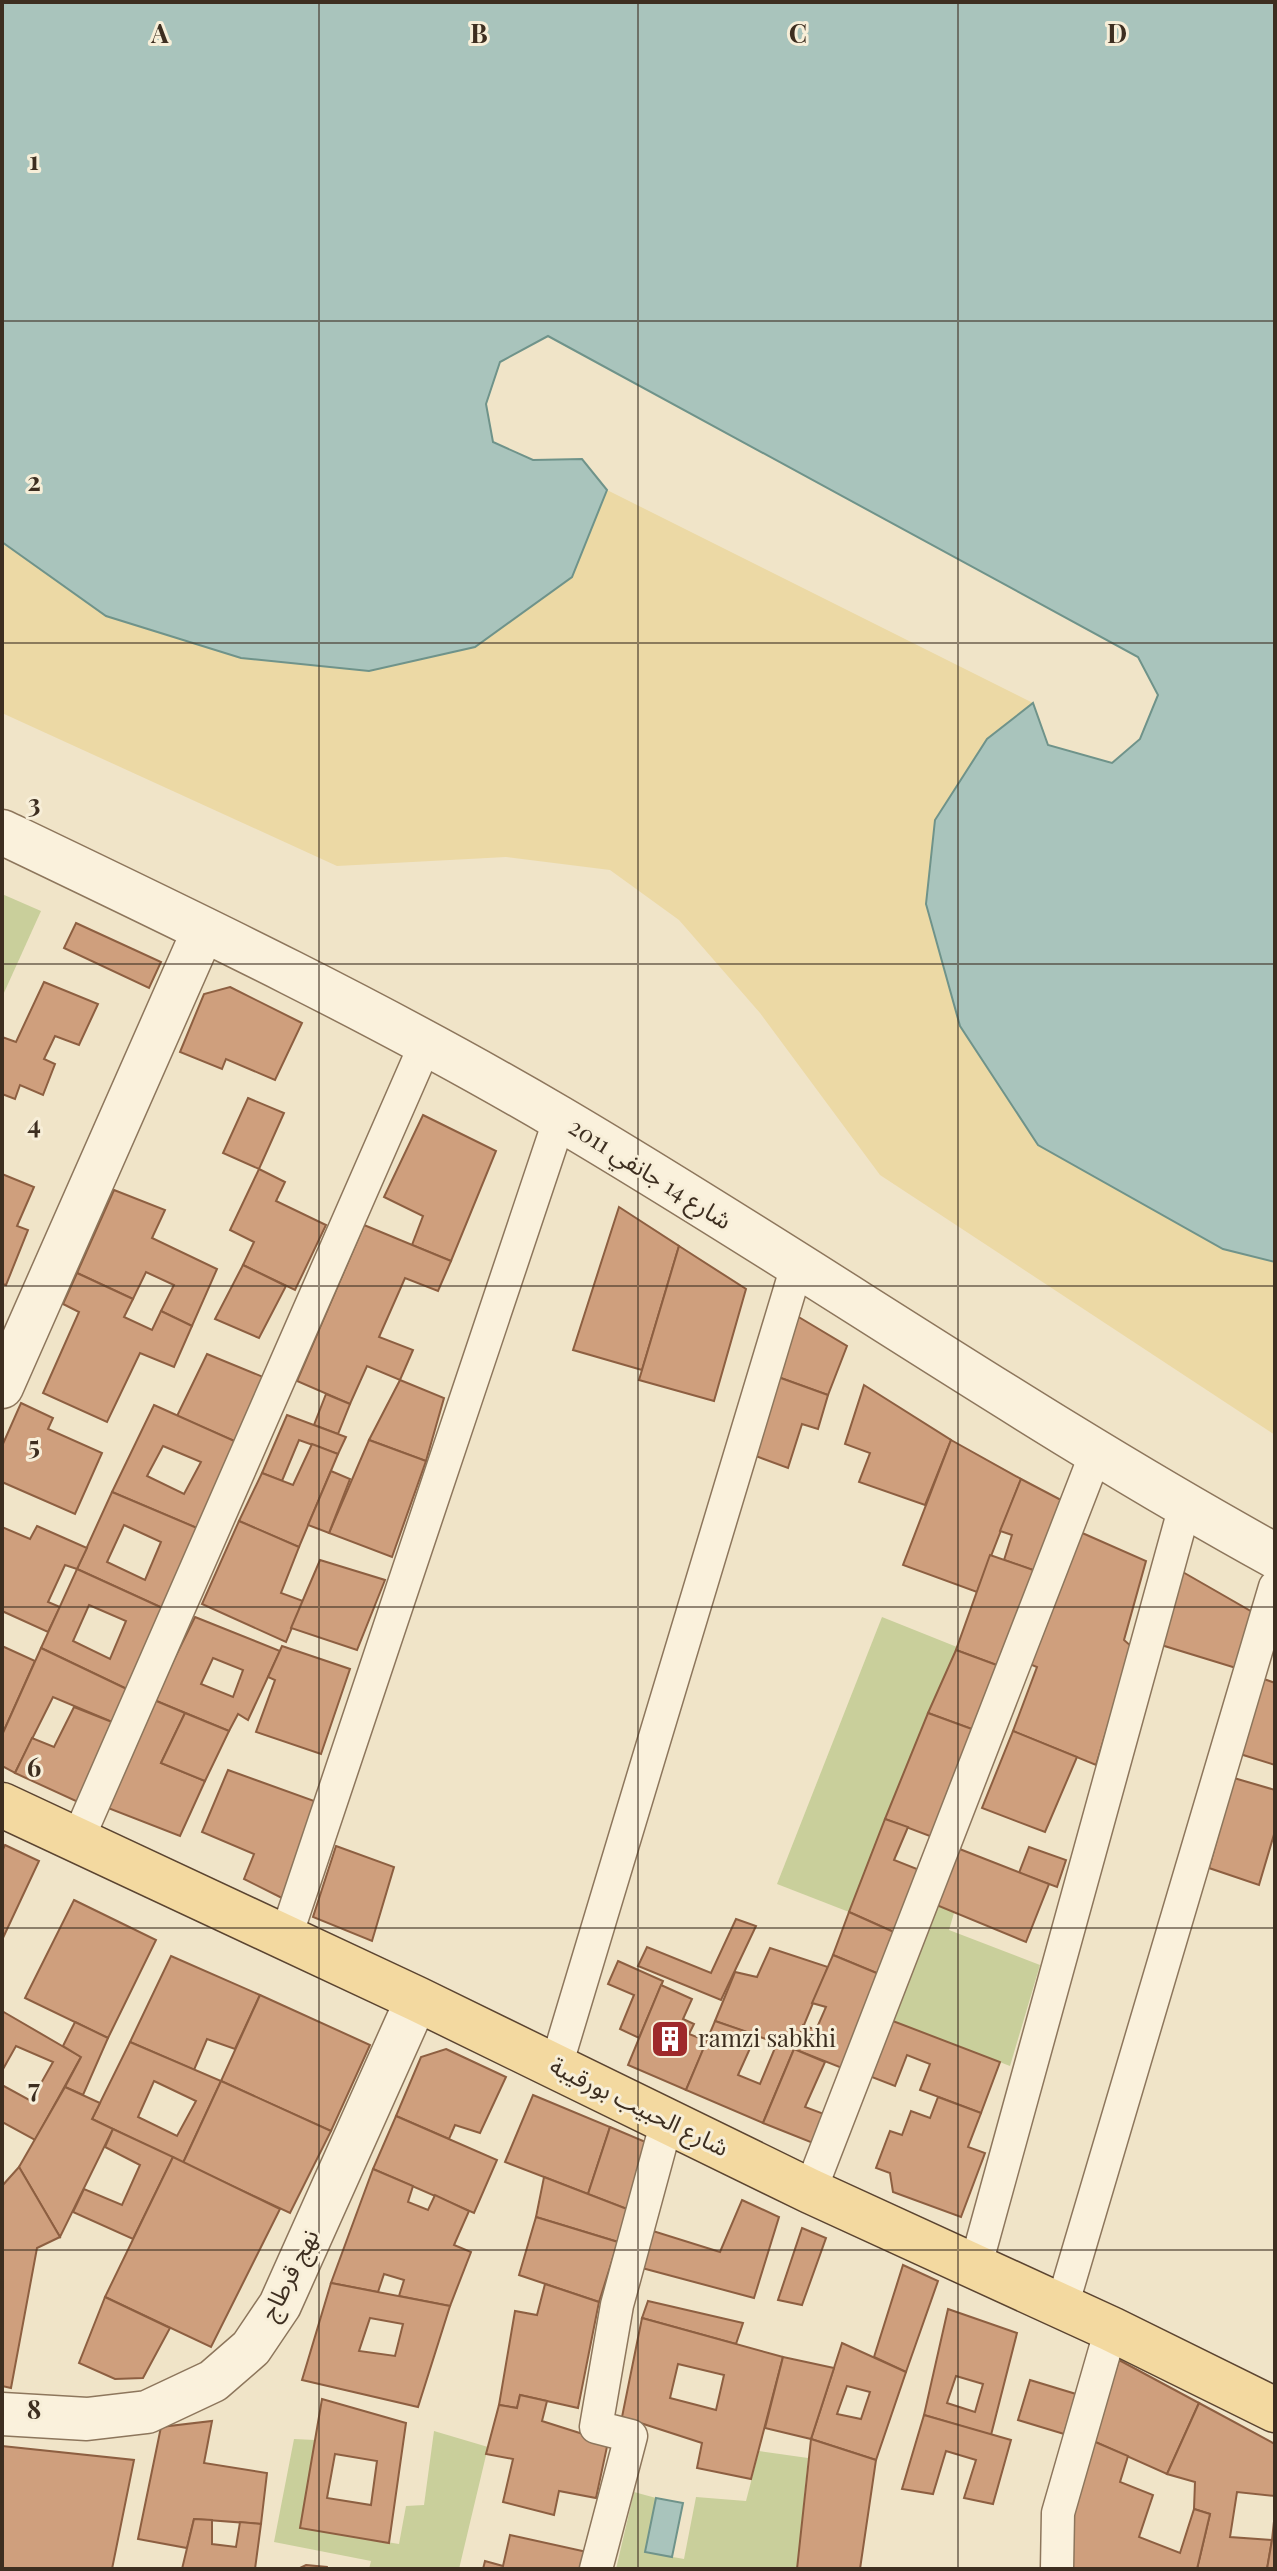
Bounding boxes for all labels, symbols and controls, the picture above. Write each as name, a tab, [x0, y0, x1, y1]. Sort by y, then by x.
text: A	[150, 15, 169, 50]
text: B	[470, 15, 488, 50]
text: C	[789, 15, 807, 50]
text: D	[1107, 15, 1127, 50]
text: 1	[29, 142, 39, 177]
text: 2	[27, 463, 41, 498]
text: 3	[28, 785, 40, 820]
text: 4	[27, 1106, 41, 1141]
street label: شارع 14 جانفي 2011	[561, 1109, 739, 1239]
text: 5	[28, 1427, 40, 1462]
text: 6	[27, 1749, 41, 1784]
building icon: ramzi sabkhi	[649, 2018, 691, 2060]
place label: ramzi sabkhi	[698, 2021, 836, 2053]
street label: شارع الحبيب بورقيبة	[544, 2048, 734, 2165]
text: 7	[28, 2070, 40, 2105]
street label: نهج قرطاج	[252, 2223, 327, 2326]
text: 8	[27, 2391, 41, 2426]

